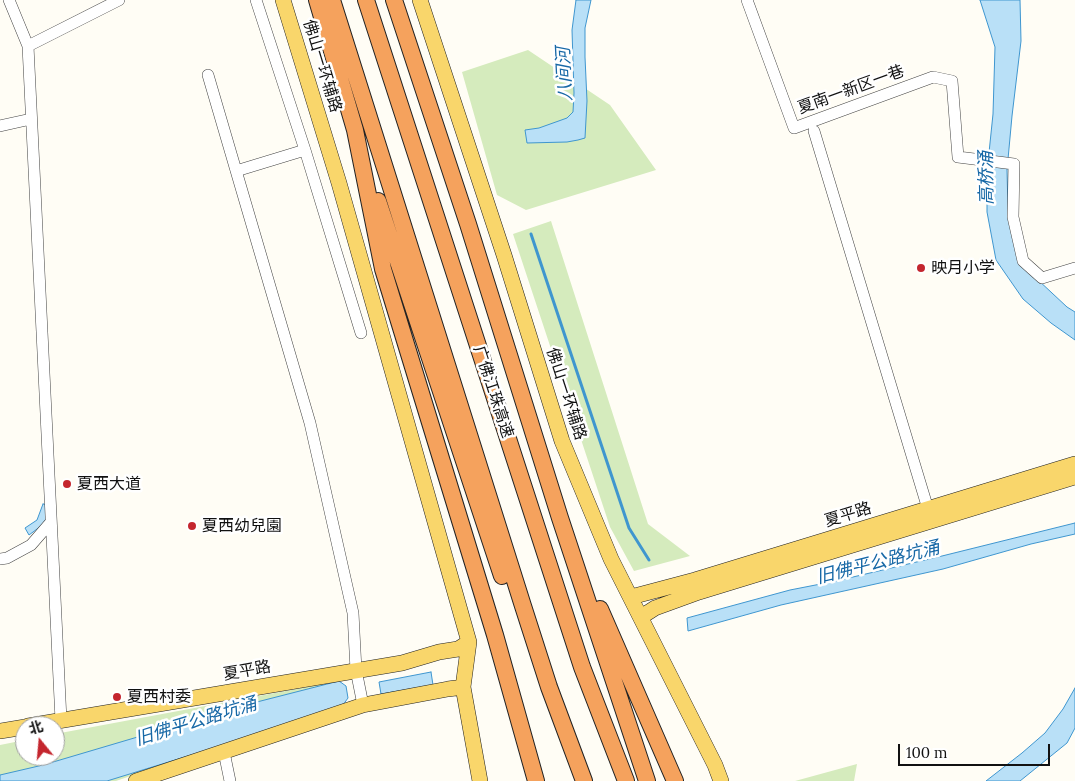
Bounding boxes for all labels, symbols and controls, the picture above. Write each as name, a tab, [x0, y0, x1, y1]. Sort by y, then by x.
street label: 佛山一环辅路	[299, 17, 345, 115]
water label: 八间河	[553, 46, 577, 102]
street label: 夏南一新区一巷	[795, 62, 907, 118]
water label: 高桥涌	[976, 151, 998, 205]
place label: 映月小学	[931, 258, 995, 278]
marker: 映月小学	[915, 262, 927, 274]
street label: 广佛江珠高速	[469, 343, 517, 441]
street label: 佛山一环辅路	[542, 345, 590, 443]
place label: 夏西大道	[77, 474, 141, 494]
marker: 夏西大道	[61, 478, 73, 490]
street label: 夏平路	[822, 499, 874, 531]
place label: 夏西幼兒園	[202, 516, 282, 536]
marker: 夏西幼兒園	[186, 520, 198, 532]
water label: 旧佛平公路坑涌	[814, 537, 942, 589]
street label: 夏平路	[222, 657, 272, 685]
place label: 夏西村委	[127, 687, 191, 707]
marker: 夏西村委	[111, 691, 123, 703]
water label: 旧佛平公路坑涌	[133, 693, 259, 751]
north arrow	[15, 716, 65, 766]
text: 北	[27, 717, 45, 738]
scale bar	[900, 734, 1052, 766]
text: 100 m	[906, 743, 947, 762]

